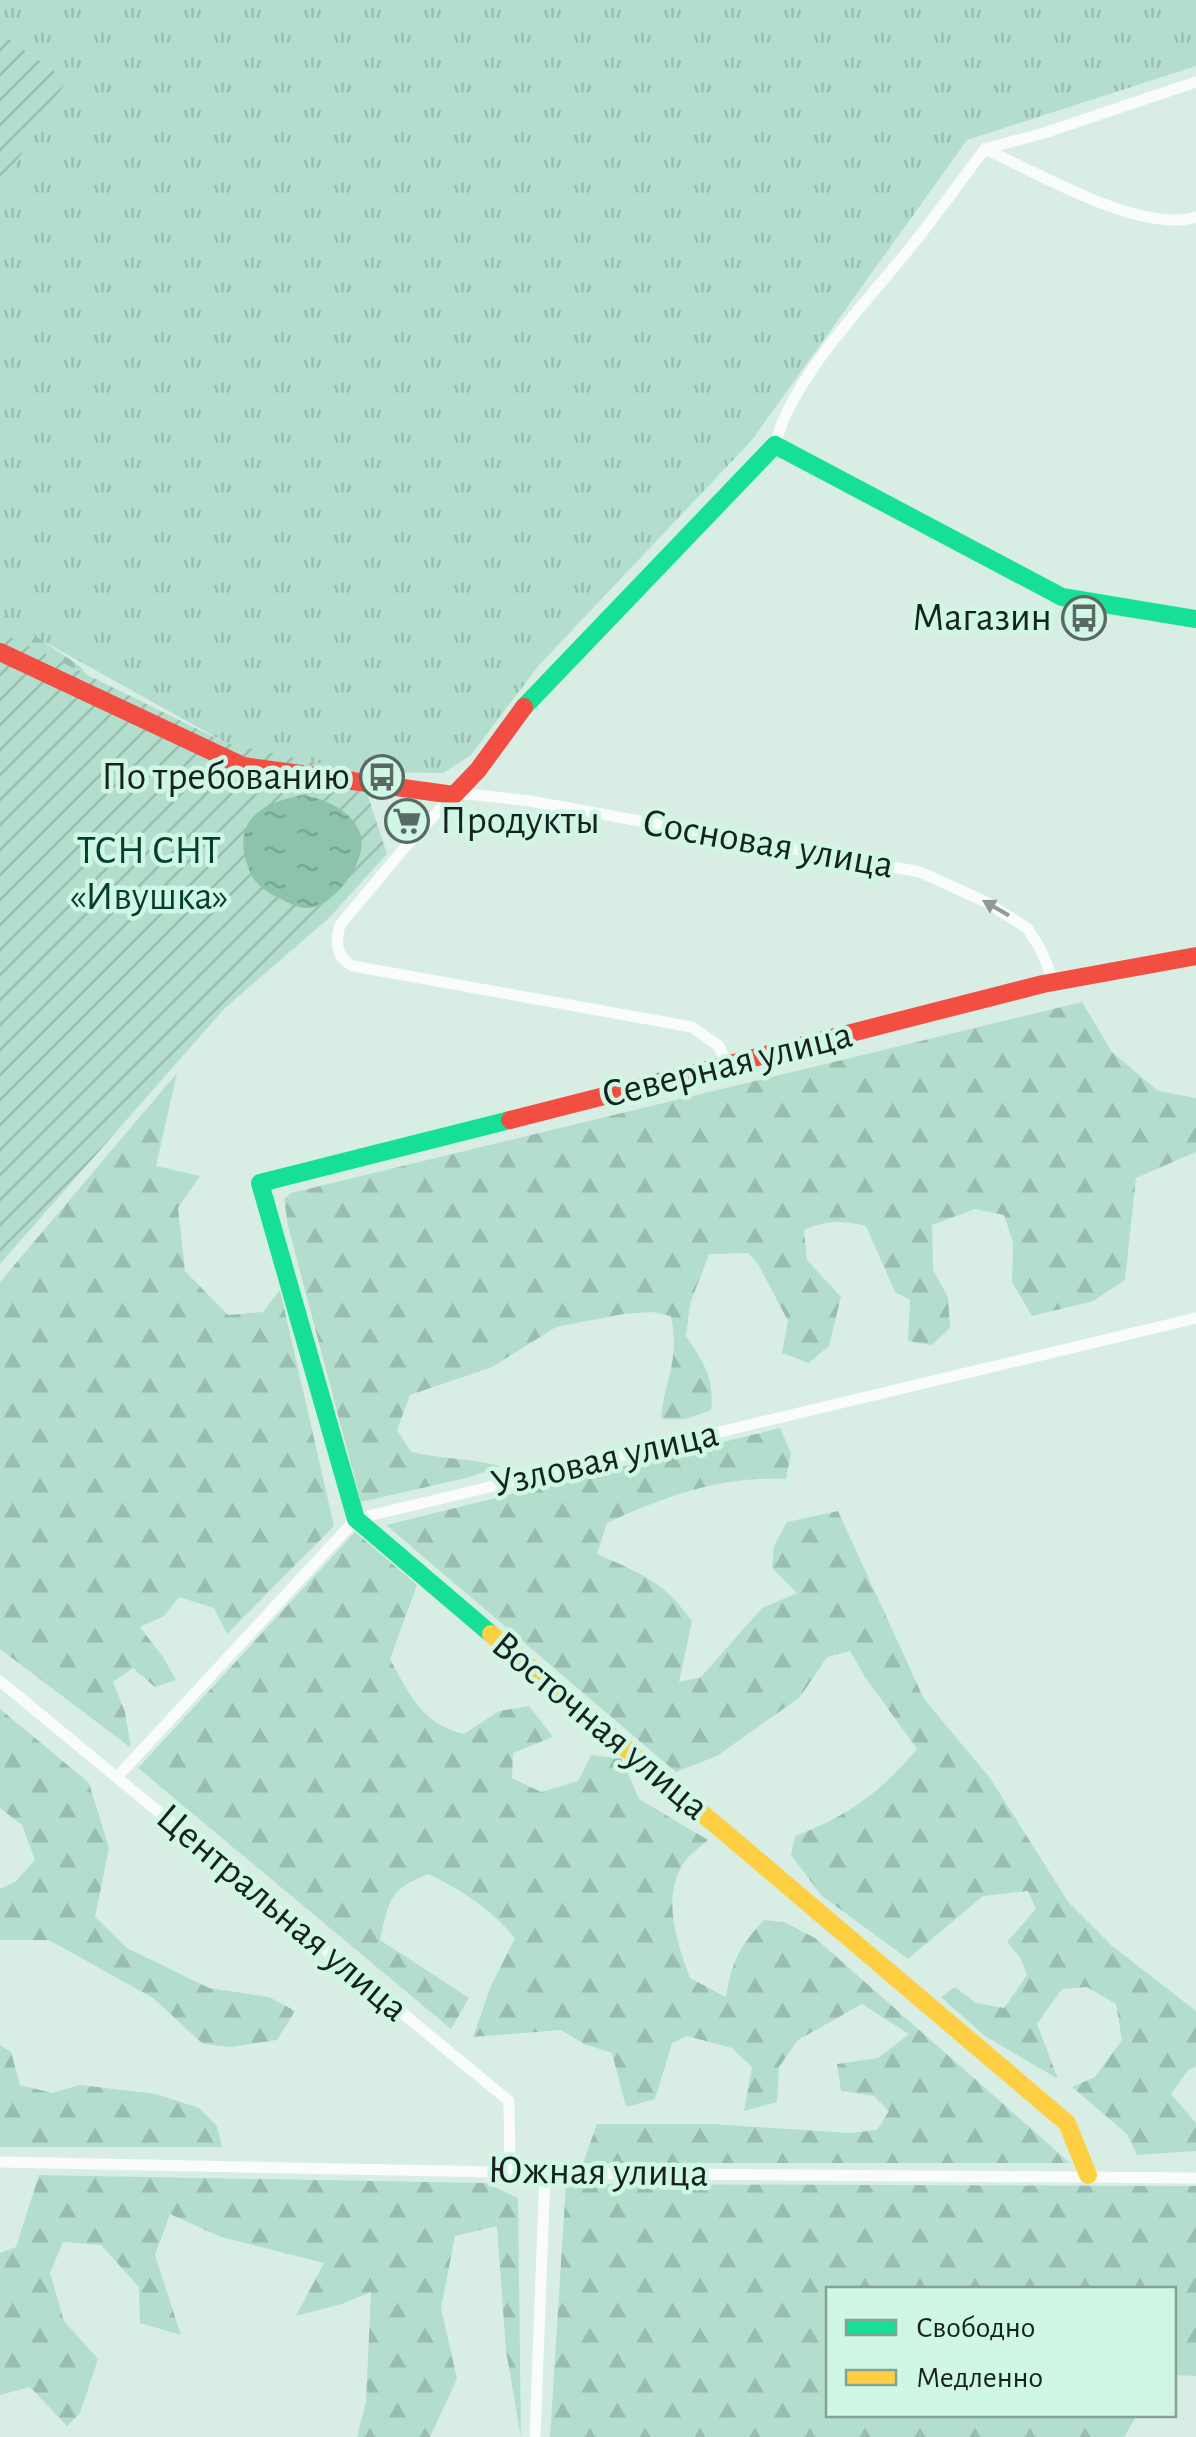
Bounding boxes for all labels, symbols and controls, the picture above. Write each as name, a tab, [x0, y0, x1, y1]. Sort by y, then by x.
bus stop icon: Магазин	[1061, 595, 1107, 641]
place label: Магазин	[912, 598, 1052, 638]
bus stop icon: По требованию	[359, 754, 405, 800]
place label: По требованию	[101, 757, 350, 797]
supermarket icon: Продукты	[384, 798, 430, 844]
place label: Продукты	[440, 801, 600, 841]
street label: Сосновая улица	[639, 802, 897, 886]
park label: ТСН СНТ «Ивушка»	[69, 831, 229, 917]
one-way arrow	[982, 900, 1010, 918]
street label: Северная улица	[598, 1015, 856, 1115]
street label: Узловая улица	[488, 1413, 722, 1505]
street label: Восточная улица	[484, 1624, 716, 1828]
street label: Центральная улица	[149, 1797, 415, 2029]
street label: Южная улица	[487, 2150, 709, 2194]
legend	[826, 2287, 1176, 2417]
text: Свободно	[916, 2313, 1035, 2343]
text: Медленно	[916, 2363, 1043, 2393]

